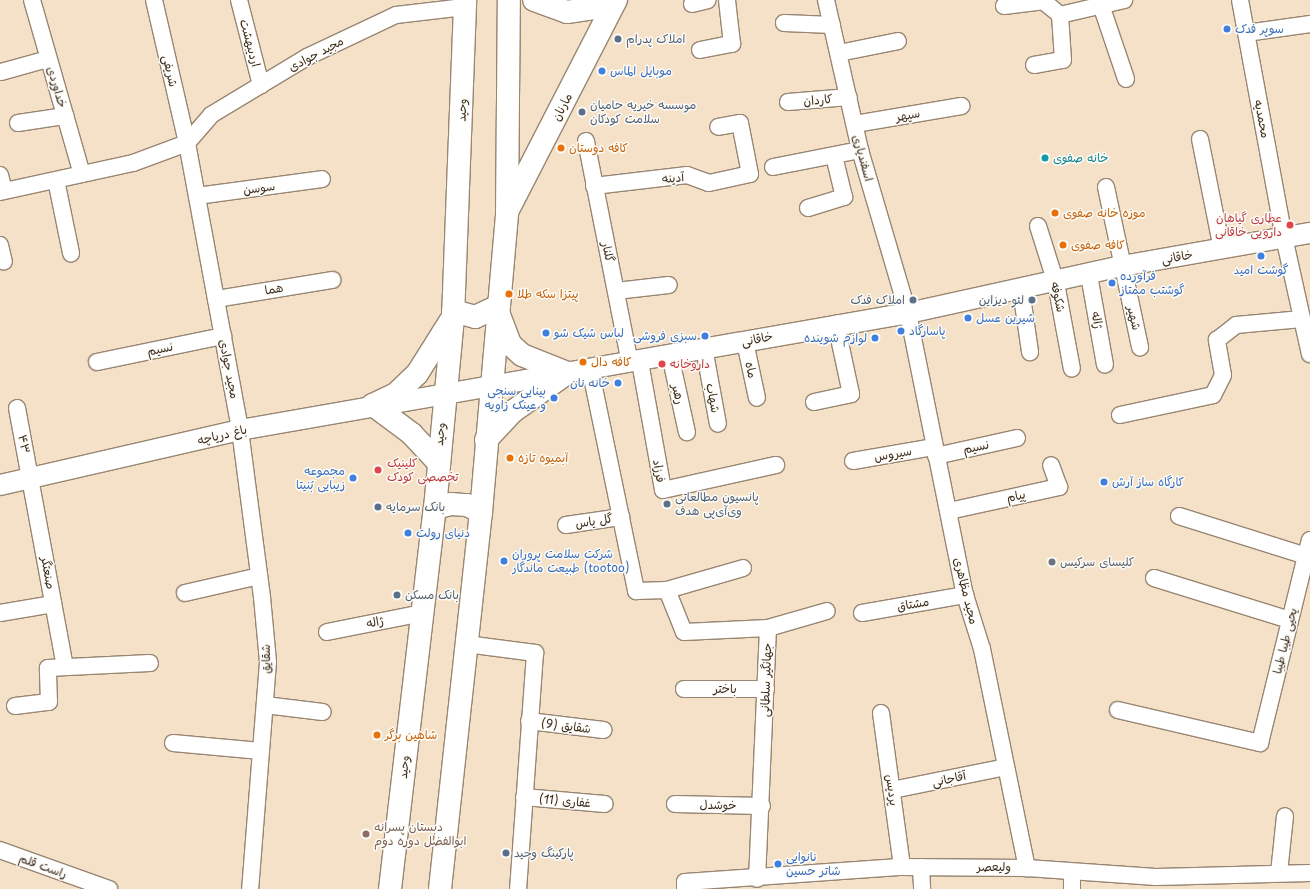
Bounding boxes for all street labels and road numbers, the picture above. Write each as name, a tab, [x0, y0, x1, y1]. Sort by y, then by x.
street label: اردیبهشت	[237, 18, 263, 68]
street label: مجید جوادی	[286, 33, 346, 75]
street label: شریفی	[159, 54, 181, 88]
street label: خداوردی	[44, 65, 70, 109]
street label: مارنان	[549, 91, 575, 123]
street label: کاردان	[803, 92, 833, 108]
street label: وحید	[454, 98, 470, 122]
street label: محمدیه	[1251, 99, 1273, 139]
street label: سپهر	[895, 106, 921, 124]
street label: اسفندیاری	[850, 133, 876, 183]
street label: آدینه	[661, 170, 685, 186]
street label: سوسن	[242, 179, 276, 197]
street label: گلنار	[599, 241, 617, 263]
street label: خاقانی	[1160, 247, 1194, 267]
street label: هما	[264, 280, 284, 298]
street label: شکوفه	[1048, 281, 1068, 313]
street label: شهیر	[1124, 305, 1144, 331]
street label: ژاله	[1088, 310, 1106, 330]
street label: خاقانی	[740, 329, 774, 349]
street label: مجید جوادی	[216, 338, 242, 400]
street label: نسیم	[146, 339, 174, 359]
street label: ماه	[742, 360, 760, 380]
street label: رهبر	[669, 382, 687, 406]
street label: شهاب	[703, 382, 723, 414]
street label: باغ دریاچه	[196, 422, 248, 448]
street label: وحید	[431, 422, 449, 446]
street label: ۴۳	[15, 433, 33, 455]
street label: نسیم	[962, 437, 990, 457]
street label: سیروس	[873, 444, 913, 464]
street label: فرزاد	[650, 458, 668, 484]
street label: پیام	[1005, 487, 1027, 505]
street label: گل یاس	[574, 511, 614, 531]
street label: صنعتگر	[38, 556, 58, 590]
street label: مجید مظاهری	[951, 556, 981, 626]
street label: مشتاق	[896, 594, 930, 614]
street label: یحیی طیبا طیبا	[1270, 607, 1300, 675]
street label: ژاله	[365, 613, 385, 631]
street label: جهانگیر سلطانی	[758, 643, 774, 717]
street label: شقایق	[259, 644, 273, 674]
street label: باختر	[713, 682, 737, 696]
street label: شقایق (9)	[540, 716, 592, 736]
street label: وحید	[395, 755, 413, 779]
street label: آقاجانی	[931, 768, 967, 790]
street label: پردیس	[883, 773, 901, 807]
street label: غفاری (11)	[538, 792, 592, 810]
street label: خوشدل	[699, 797, 737, 813]
street label: راست قلم	[17, 851, 69, 881]
street label: ولیعصر	[977, 860, 1011, 874]

